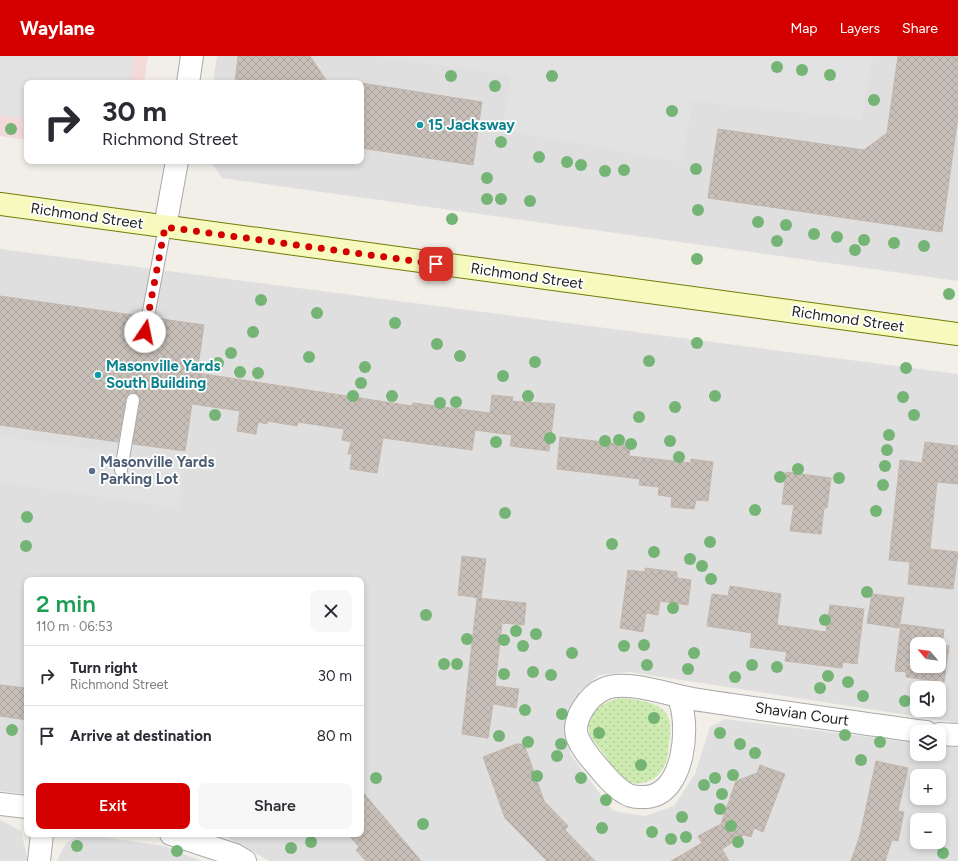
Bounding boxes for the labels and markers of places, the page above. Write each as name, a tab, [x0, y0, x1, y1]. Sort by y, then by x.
place label: 15 Jacksway	[428, 116, 515, 134]
marker: 15 Jacksway	[415, 120, 425, 130]
pin	[419, 247, 453, 281]
place label: Masonville Yards South Building	[106, 357, 220, 392]
marker: Masonville Yards South Building	[93, 370, 103, 380]
place label: Masonville Yards Parking Lot	[100, 453, 214, 488]
marker: Masonville Yards Parking Lot	[87, 466, 97, 476]

